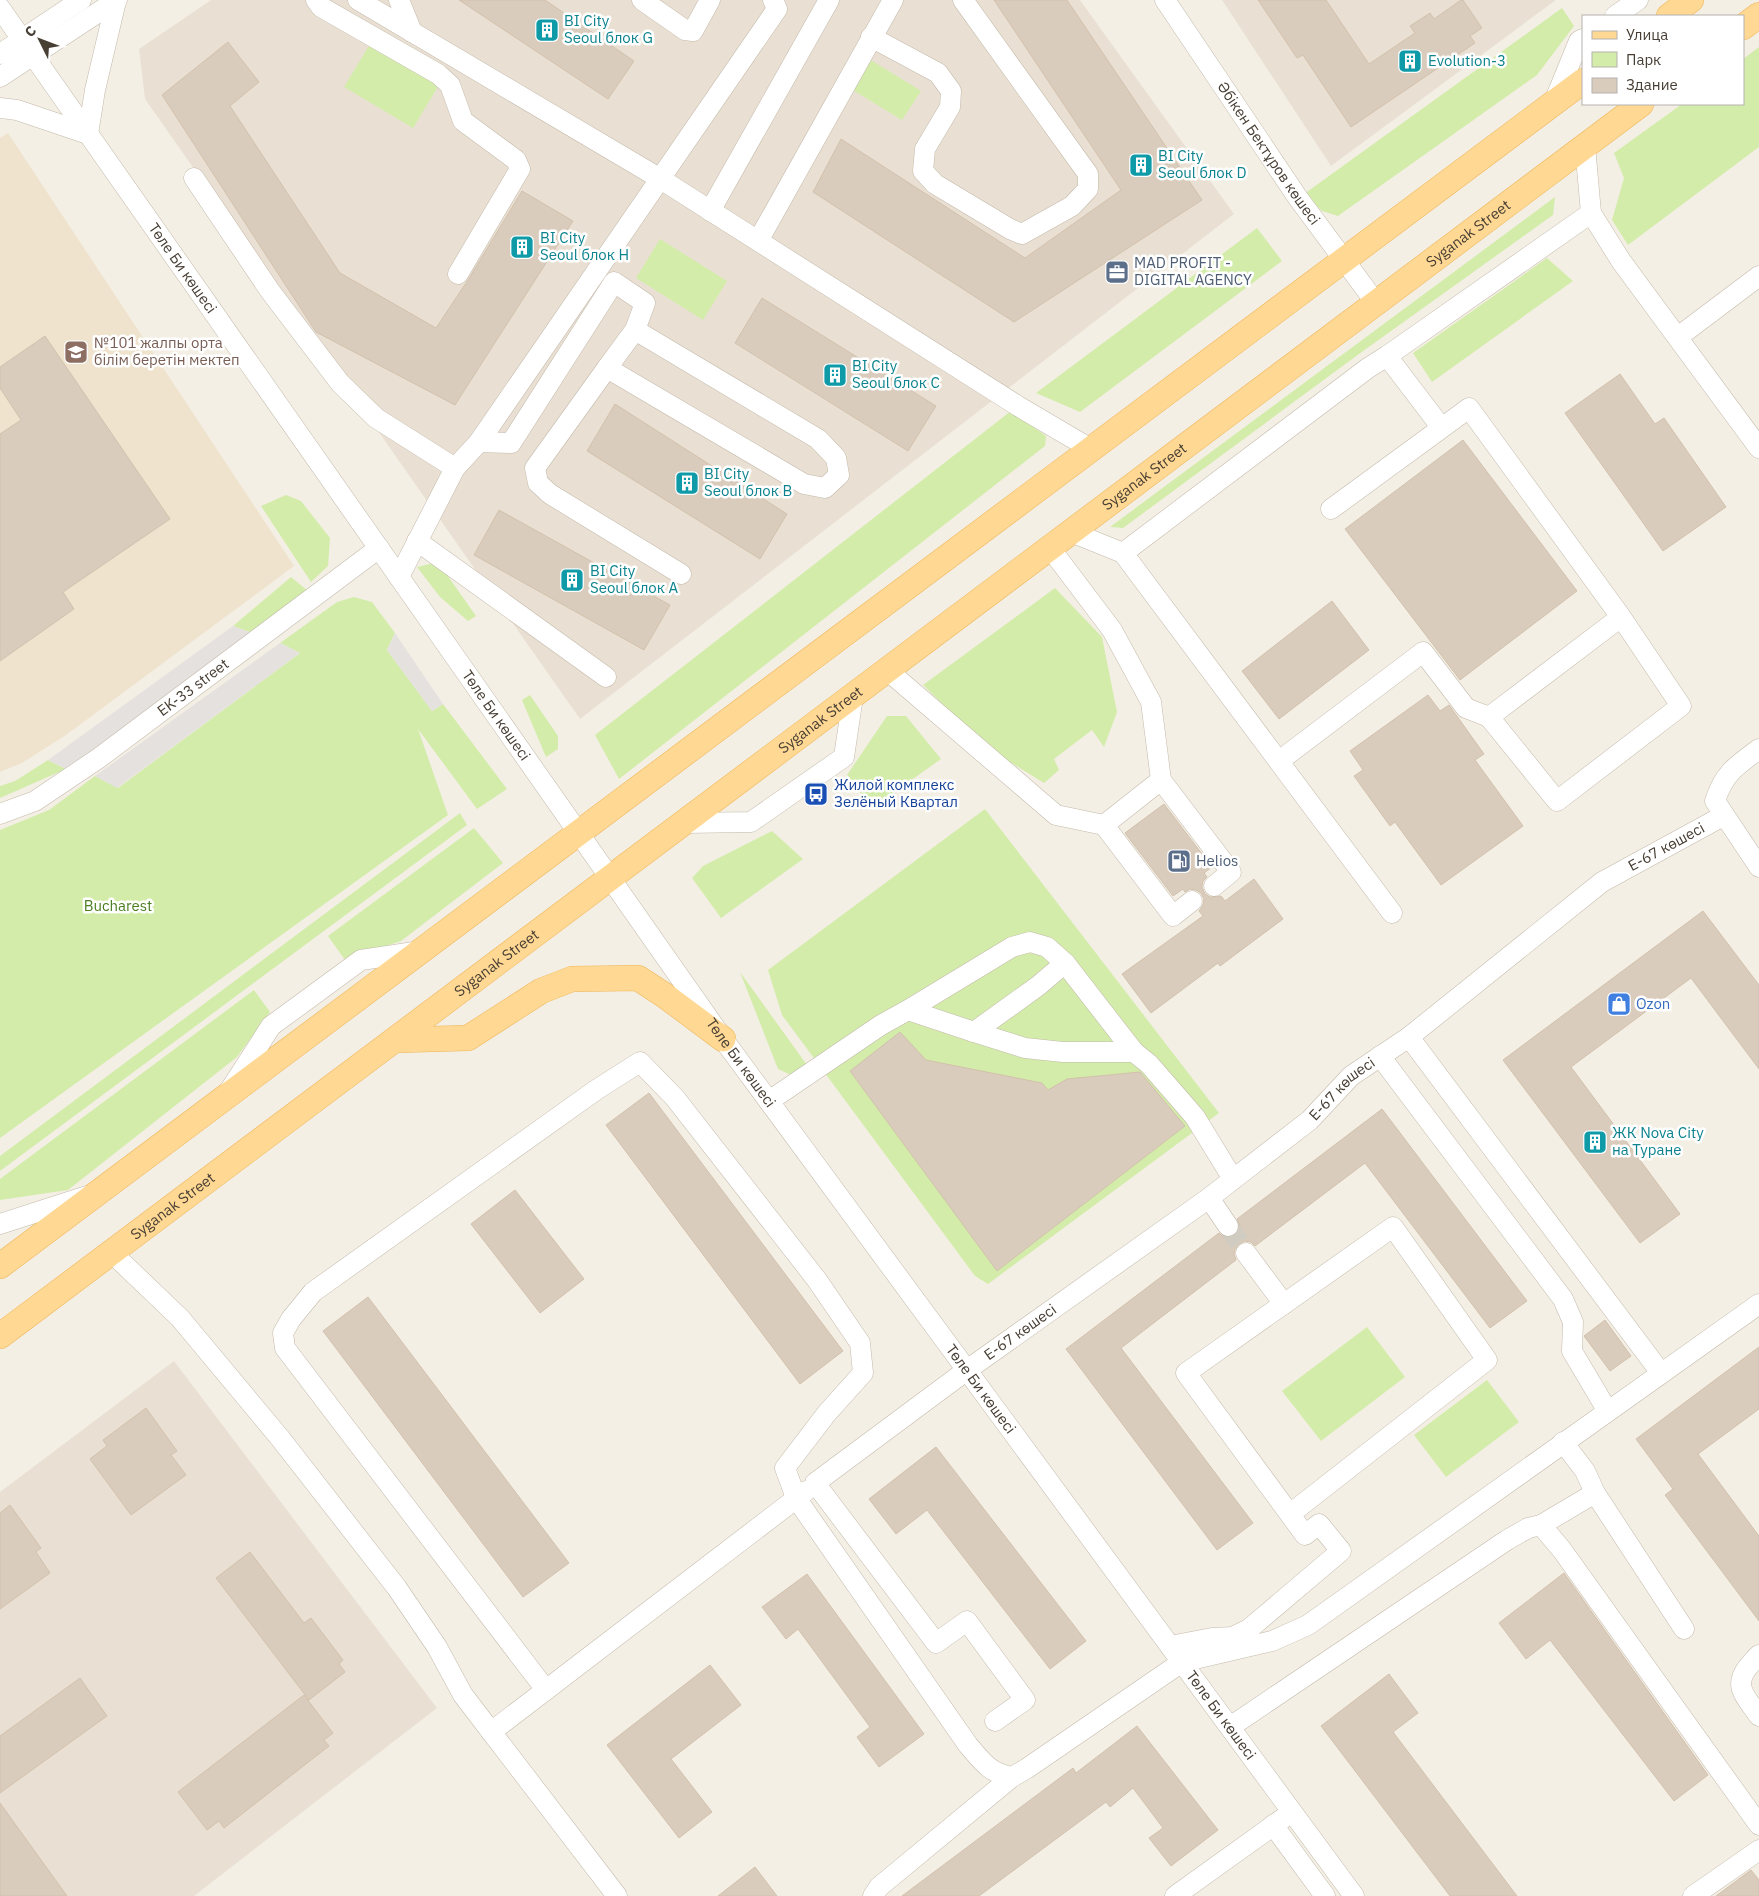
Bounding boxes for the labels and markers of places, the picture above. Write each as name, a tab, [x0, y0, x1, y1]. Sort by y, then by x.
place label: BI City Seoul блок G	[564, 11, 653, 47]
building icon: BI City Seoul блок G	[534, 17, 560, 43]
building icon: Evolution-3	[1397, 48, 1423, 74]
place label: Evolution-3	[1428, 51, 1506, 70]
place label: BI City Seoul блок D	[1158, 146, 1247, 182]
building icon: BI City Seoul блок D	[1128, 152, 1154, 178]
place label: BI City Seoul блок H	[540, 228, 629, 264]
building icon: BI City Seoul блок H	[509, 234, 535, 260]
place label: MAD PROFIT - DIGITAL AGENCY	[1134, 253, 1252, 289]
office icon: MAD PROFIT - DIGITAL AGENCY	[1104, 259, 1130, 285]
place label: №101 жалпы орта білім беретін мектеп	[94, 333, 240, 369]
school or university icon: №101 жалпы орта білім беретін мектеп	[63, 339, 89, 365]
place label: BI City Seoul блок C	[852, 356, 940, 392]
building icon: BI City Seoul блок C	[822, 362, 848, 388]
place label: BI City Seoul блок B	[704, 464, 792, 500]
building icon: BI City Seoul блок B	[674, 470, 700, 496]
place label: BI City Seoul блок A	[590, 561, 679, 597]
building icon: BI City Seoul блок A	[559, 567, 585, 593]
place label: Жилой комплекс Зелёный Квартал	[834, 775, 958, 811]
bus stop icon: Жилой комплекс Зелёный Квартал	[803, 781, 829, 807]
fuel station icon: Helios	[1166, 848, 1192, 874]
place label: Helios	[1196, 851, 1238, 870]
shop icon: Ozon	[1606, 991, 1632, 1017]
place label: Ozon	[1636, 994, 1670, 1013]
place label: ЖК Nova City на Туране	[1612, 1123, 1704, 1159]
building icon: ЖК Nova City на Туране	[1582, 1129, 1608, 1155]

